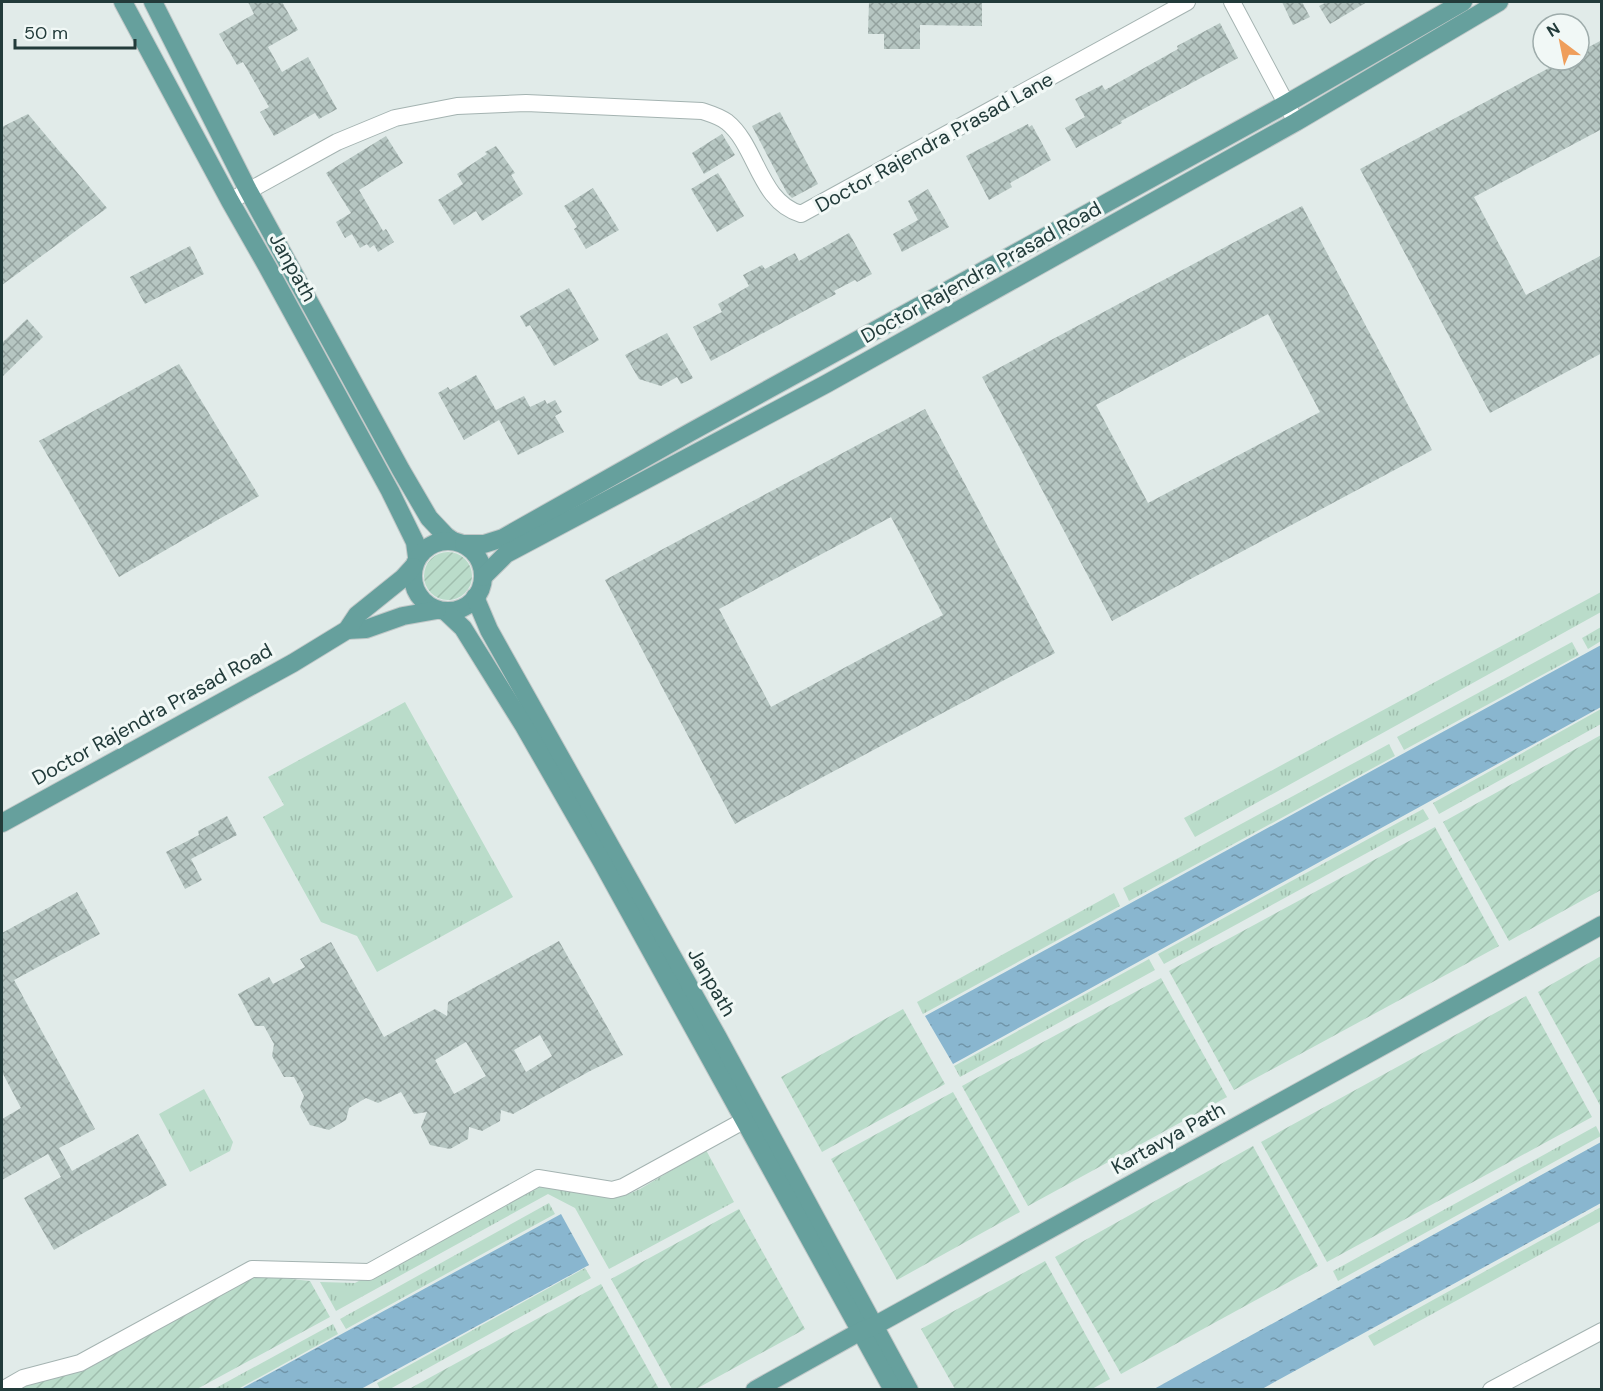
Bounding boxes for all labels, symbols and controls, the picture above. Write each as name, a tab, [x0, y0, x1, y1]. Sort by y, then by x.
scale bar	[15, 12, 135, 50]
north arrow	[1531, 12, 1591, 72]
text: N	[1543, 18, 1564, 42]
text: 50 m	[24, 21, 68, 45]
street label: Doctor Rajendra Prasad Lane	[810, 66, 1058, 218]
street label: Doctor Rajendra Prasad Road	[856, 195, 1106, 349]
street label: Janpath	[263, 228, 323, 306]
street label: Doctor Rajendra Prasad Road	[27, 637, 277, 791]
street label: Janpath	[682, 943, 742, 1021]
street label: Kartavya Path	[1107, 1096, 1229, 1180]

